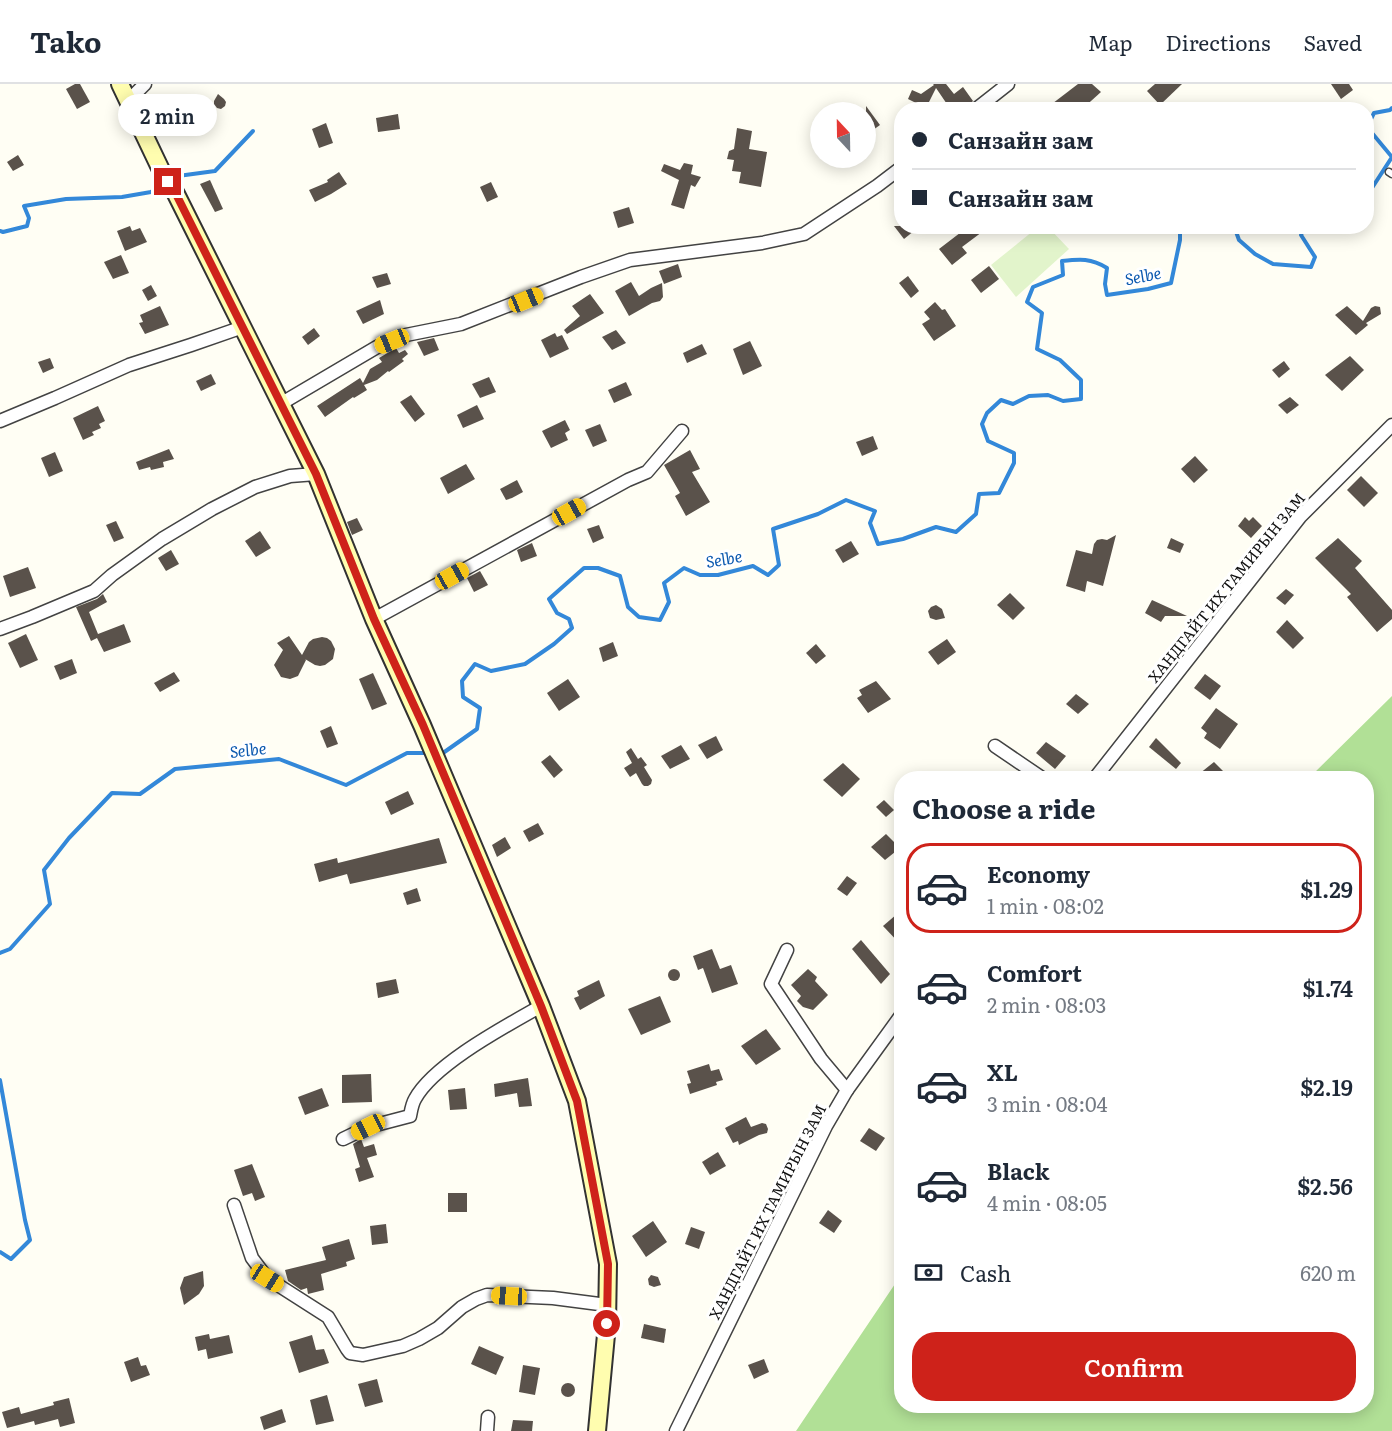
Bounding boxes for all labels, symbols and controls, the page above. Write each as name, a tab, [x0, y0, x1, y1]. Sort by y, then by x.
text: Tako	[30, 20, 102, 62]
text: Map	[1088, 26, 1133, 57]
text: Directions	[1166, 26, 1271, 57]
text: Saved	[1304, 26, 1362, 57]
callout: 2 min	[118, 95, 218, 137]
text: 2 min	[140, 100, 195, 130]
north arrow	[810, 102, 876, 168]
map controls	[810, 102, 876, 168]
text: Санзайн зам	[948, 123, 1093, 156]
route end	[154, 168, 181, 195]
text: Санзайн зам	[948, 181, 1093, 214]
water label: Selbe	[1123, 260, 1163, 290]
car	[506, 285, 546, 315]
car	[372, 326, 412, 356]
street label: ХАНДГАЙТ ИХ ТАМИРЫН ЗАМ	[1142, 487, 1310, 687]
car	[549, 495, 589, 529]
water label: Selbe	[704, 543, 744, 573]
car	[432, 559, 472, 593]
water label: Selbe	[228, 735, 267, 763]
text: Choose a ride	[912, 787, 1095, 827]
text: Economy	[987, 857, 1090, 890]
icon: car	[915, 861, 969, 915]
text: $1.29	[1300, 872, 1353, 905]
text: 1 min · 08:02	[987, 890, 1104, 920]
text: Comfort	[987, 956, 1082, 989]
icon: car	[915, 960, 969, 1014]
text: $1.74	[1303, 971, 1353, 1004]
text: 2 min · 08:03	[987, 989, 1106, 1019]
text: XL	[987, 1055, 1018, 1088]
icon: car	[915, 1059, 969, 1113]
text: $2.19	[1300, 1070, 1353, 1103]
text: 3 min · 08:04	[987, 1088, 1108, 1118]
street label: ХАНДГАЙТ ИХ ТАМИРЫН ЗАМ	[702, 1100, 831, 1323]
car	[348, 1111, 388, 1143]
text: Black	[987, 1154, 1049, 1187]
icon: car	[915, 1158, 969, 1212]
text: $2.56	[1297, 1169, 1353, 1202]
text: 4 min · 08:05	[987, 1187, 1107, 1217]
icon: cash	[912, 1256, 945, 1289]
text: Cash	[960, 1256, 1011, 1289]
text: 620 m	[1300, 1257, 1356, 1287]
car	[247, 1261, 287, 1295]
car	[491, 1286, 527, 1306]
route start	[593, 1310, 620, 1337]
button: Confirm	[912, 1332, 1356, 1401]

